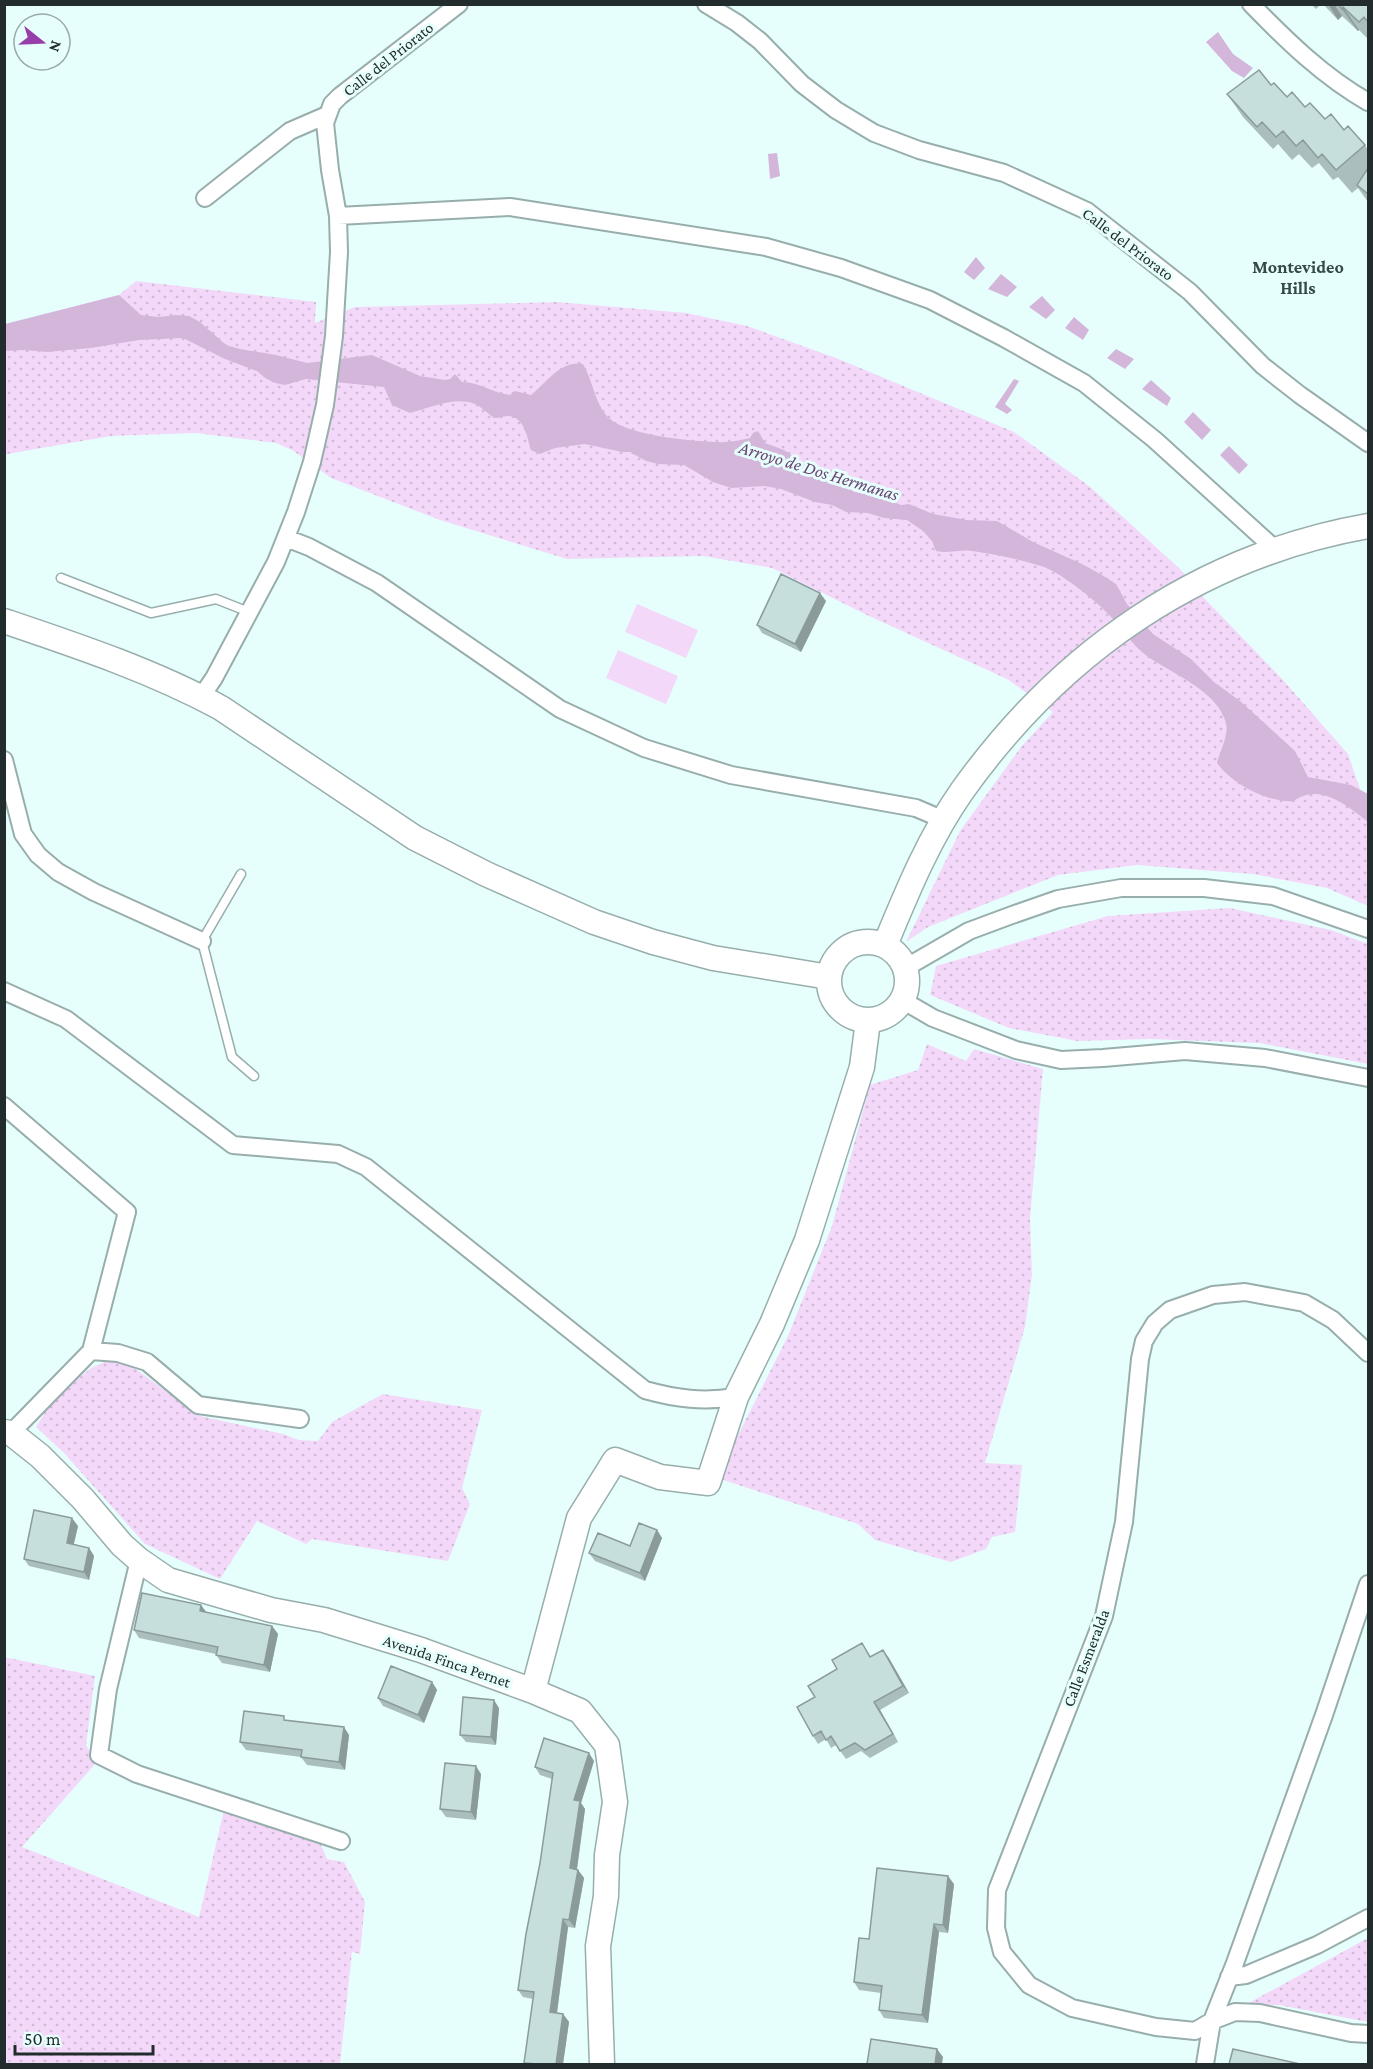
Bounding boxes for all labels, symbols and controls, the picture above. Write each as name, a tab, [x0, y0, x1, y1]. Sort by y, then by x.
north arrow	[12, 12, 72, 72]
street label: Calle del Priorato	[340, 19, 436, 99]
text: N	[46, 39, 66, 54]
street label: Calle del Priorato	[1079, 204, 1177, 284]
district label: Montevideo Hills	[1252, 257, 1344, 298]
water label: Arroyo de Dos Hermanas	[736, 437, 902, 505]
street label: Calle Esmeralda	[1060, 1606, 1113, 1709]
street label: Avenida Finca Pernet	[381, 1631, 514, 1691]
scale bar	[15, 2018, 153, 2056]
text: 50 m	[24, 2029, 61, 2049]

